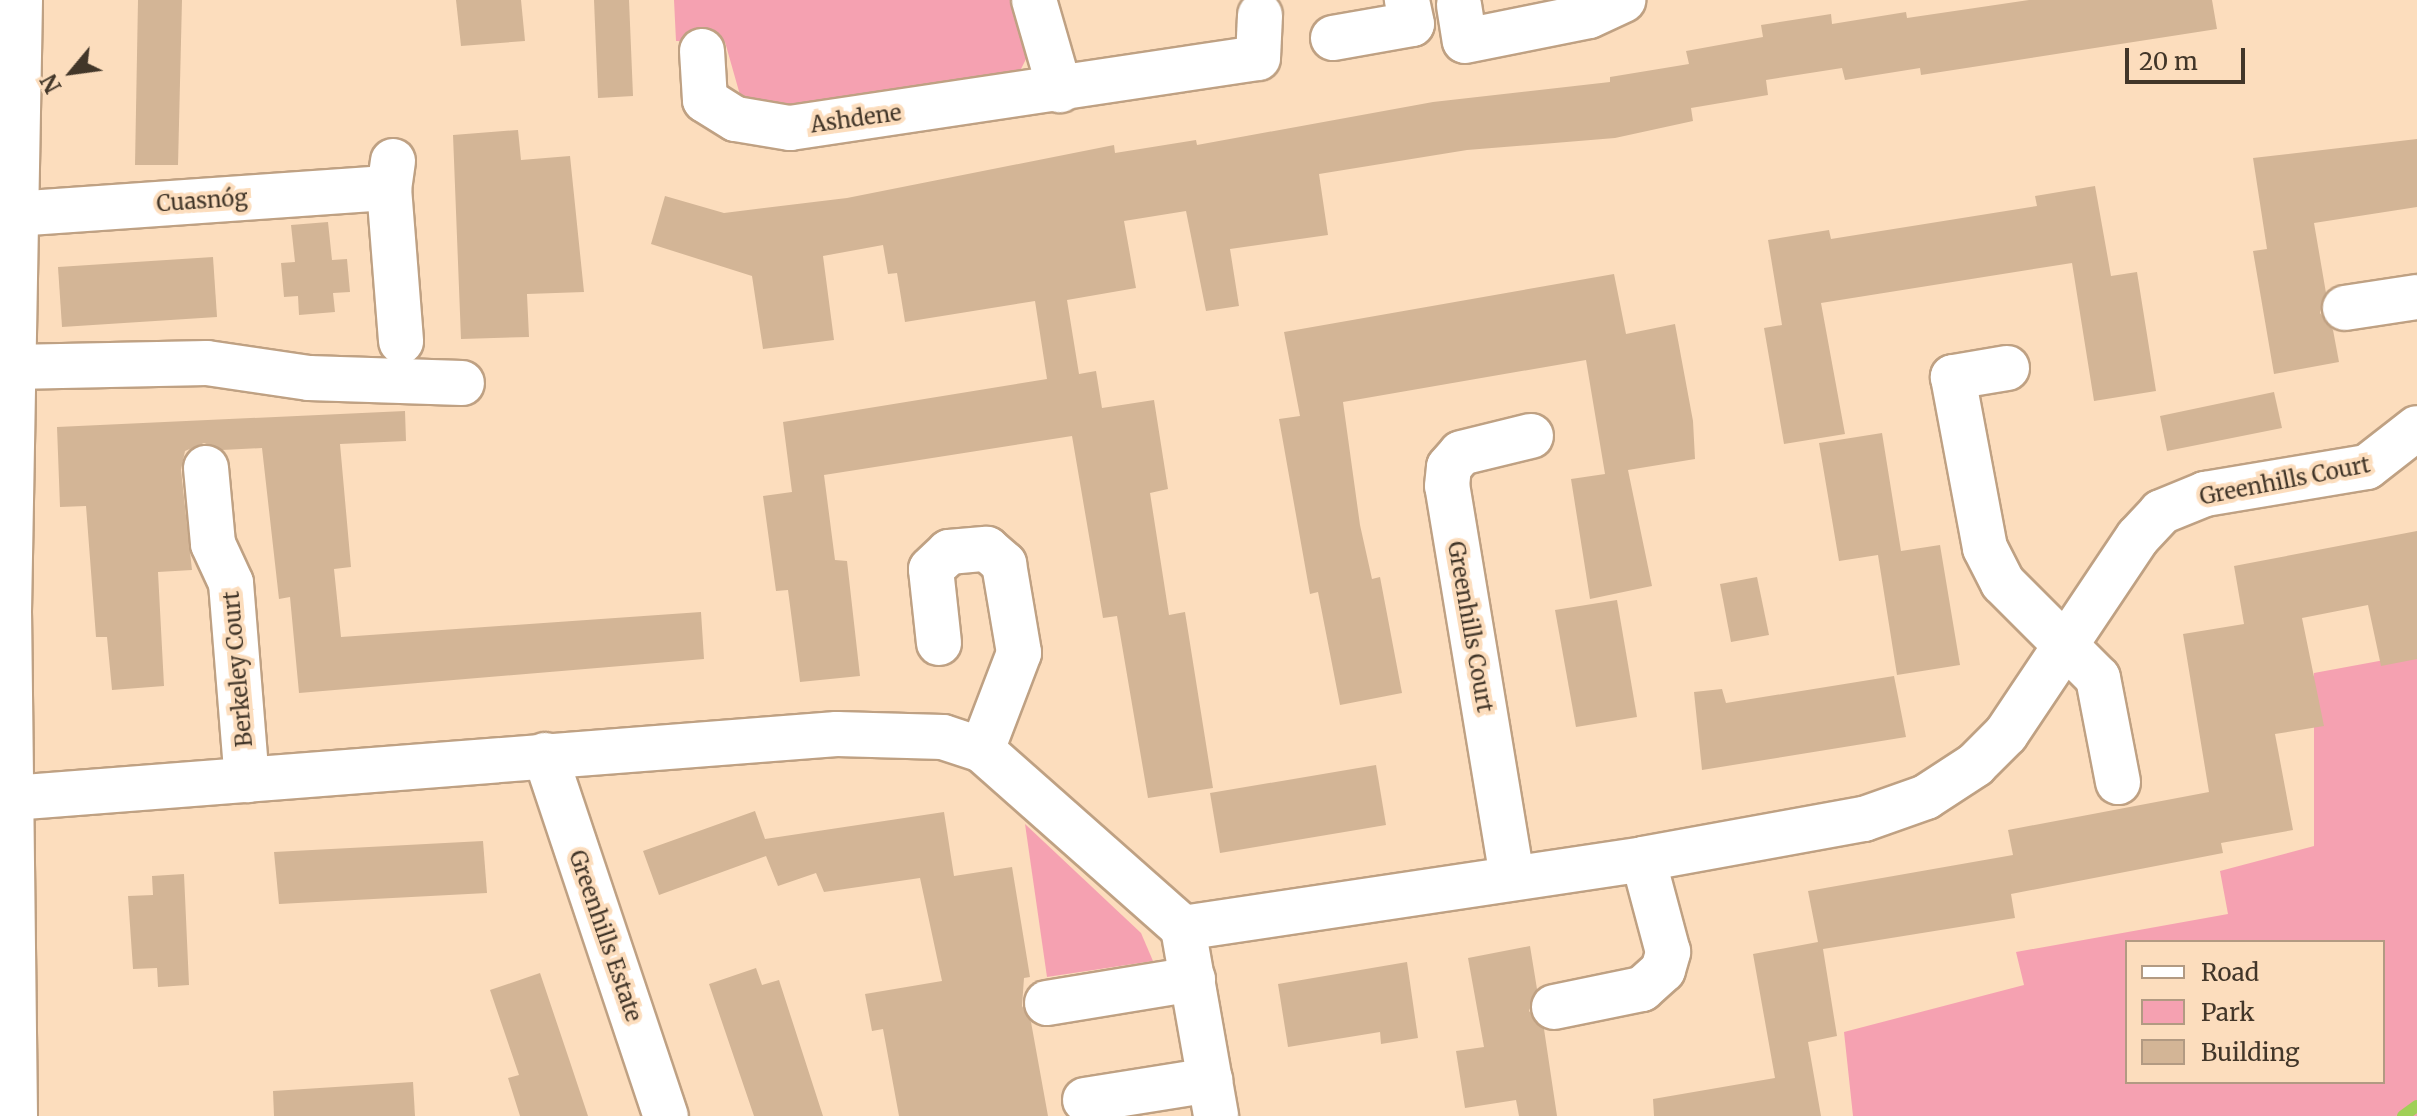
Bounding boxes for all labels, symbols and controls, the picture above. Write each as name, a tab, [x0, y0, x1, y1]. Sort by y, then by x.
north arrow	[32, 32, 112, 112]
scale bar	[2129, 32, 2249, 82]
text: 20 m	[2139, 46, 2198, 77]
text: N	[35, 69, 67, 98]
street label: Ashdene	[809, 100, 903, 138]
street label: Cuasnóg	[156, 185, 248, 217]
street label: Greenhills Court	[2197, 452, 2373, 510]
street label: Greenhills Court	[1442, 539, 1498, 715]
street label: Berkeley Court	[218, 590, 258, 748]
street label: Greenhills Estate	[563, 847, 647, 1025]
legend	[2125, 940, 2385, 1084]
text: Road	[2201, 957, 2259, 988]
text: Park	[2201, 997, 2254, 1028]
text: Building	[2201, 1037, 2300, 1068]

